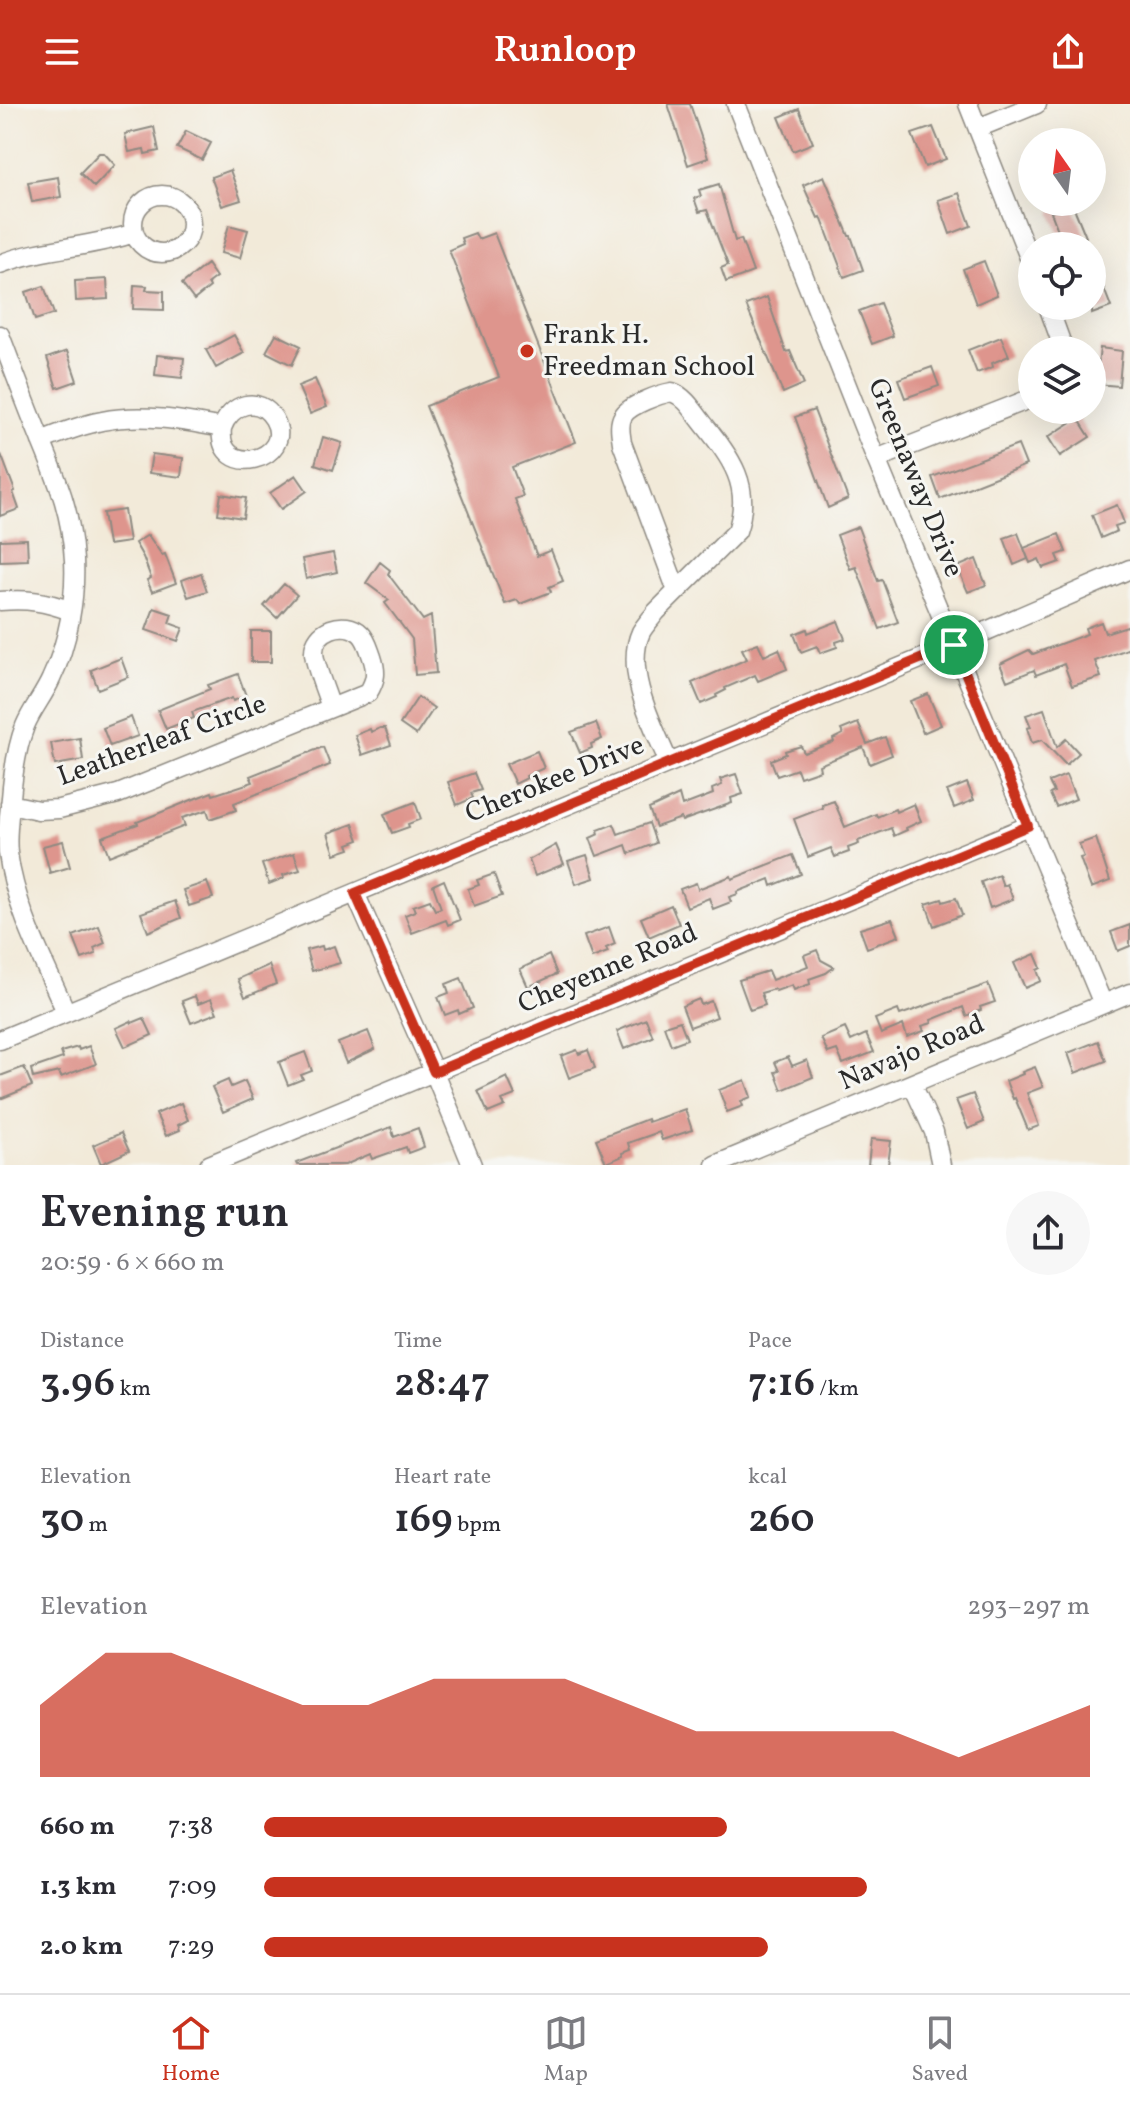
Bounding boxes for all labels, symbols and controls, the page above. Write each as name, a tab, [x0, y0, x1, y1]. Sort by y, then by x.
text: Runloop	[494, 27, 636, 77]
icon: menu	[40, 30, 84, 74]
icon: share	[1046, 30, 1090, 74]
north arrow	[1018, 128, 1106, 216]
map controls	[1018, 128, 1106, 424]
button: locate	[1018, 232, 1106, 320]
place label: Frank H. Freedman School	[543, 316, 755, 387]
button: layers	[1018, 336, 1106, 424]
marker: Frank H. Freedman School	[518, 342, 536, 360]
street label: Greenaway Drive	[857, 373, 973, 583]
pin	[920, 611, 988, 679]
icon: arrive	[932, 623, 976, 667]
street label: Leatherleaf Circle	[52, 685, 272, 797]
street label: Cherokee Drive	[460, 726, 650, 834]
street label: Cheyenne Road	[512, 914, 704, 1024]
street label: Navajo Road	[833, 1005, 991, 1101]
text: Evening run	[40, 1184, 289, 1245]
button: share	[1006, 1191, 1090, 1275]
text: 20:59 · 6 × 660 m	[40, 1245, 224, 1281]
text: Distance	[40, 1326, 124, 1357]
text: Time	[394, 1326, 442, 1357]
text: Pace	[748, 1326, 792, 1357]
text: 3.96	[40, 1357, 115, 1413]
text: 28:47	[394, 1357, 490, 1413]
text: 7:16	[748, 1357, 815, 1413]
text: km	[115, 1374, 151, 1405]
text: /km	[815, 1374, 859, 1405]
text: Elevation	[40, 1462, 131, 1493]
text: Heart rate	[394, 1462, 491, 1493]
text: kcal	[748, 1462, 787, 1493]
text: 30	[40, 1493, 84, 1549]
text: 169	[394, 1493, 453, 1549]
text: 260	[748, 1493, 815, 1549]
text: m	[84, 1510, 108, 1541]
text: bpm	[453, 1510, 501, 1541]
text: Elevation	[40, 1589, 148, 1625]
text: 293–297 m	[967, 1589, 1090, 1625]
text: 660 m	[40, 1809, 115, 1845]
text: 7:38	[168, 1809, 213, 1845]
text: 1.3 km	[40, 1869, 117, 1905]
text: 7:09	[168, 1869, 216, 1905]
text: 2.0 km	[40, 1929, 123, 1965]
text: 7:29	[168, 1929, 214, 1965]
tab: Home	[162, 2011, 220, 2090]
tab: Map	[544, 2011, 588, 2090]
tab: Saved	[911, 2011, 968, 2090]

